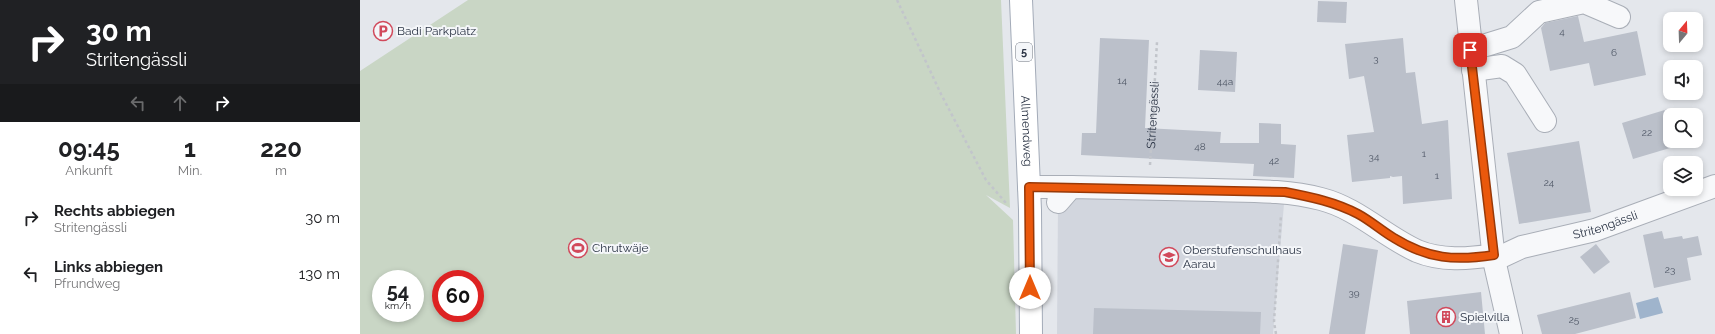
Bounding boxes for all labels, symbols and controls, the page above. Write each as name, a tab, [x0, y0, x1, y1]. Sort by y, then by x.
north arrow	[1663, 12, 1703, 52]
map controls	[1663, 12, 1703, 196]
text: 30 m	[86, 15, 152, 48]
icon: right	[20, 16, 72, 68]
parking icon: Badi Parkplatz	[372, 20, 394, 42]
place label: Badi Parkplatz	[397, 24, 476, 38]
house number: 4	[1559, 26, 1565, 37]
pin	[1453, 33, 1487, 67]
icon: arrive	[1459, 39, 1481, 61]
road number: 5	[1016, 43, 1032, 61]
house number: 6	[1611, 47, 1617, 58]
text: Stritengässli	[86, 49, 187, 70]
house number: 3	[1373, 53, 1379, 64]
button: sound	[1663, 60, 1703, 100]
house number: 14	[1117, 75, 1127, 86]
house number: 44a	[1217, 76, 1233, 87]
street label: Stritengässli	[1144, 81, 1162, 149]
icon: left	[127, 92, 149, 114]
icon: ahead	[169, 92, 191, 114]
icon: right	[211, 92, 233, 114]
street label: Allmendweg	[1018, 95, 1035, 167]
button: search	[1663, 108, 1703, 148]
house number: 22	[1642, 127, 1652, 138]
text: 09:45	[58, 134, 120, 163]
text: 1	[184, 134, 196, 163]
text: 220	[260, 134, 302, 163]
house number: 48	[1194, 141, 1206, 152]
house number: 1	[1422, 148, 1427, 159]
house number: 34	[1369, 151, 1380, 162]
house number: 42	[1269, 155, 1279, 166]
button: layers	[1663, 156, 1703, 196]
text: Ankunft	[65, 163, 112, 178]
text: Min.	[178, 163, 202, 178]
text: m	[275, 163, 287, 178]
house number: 1	[1435, 170, 1440, 181]
house number: 24	[1544, 177, 1555, 188]
text: Rechts abbiegen	[54, 202, 175, 220]
icon: right	[20, 207, 42, 229]
street label: Stritengässli	[1571, 208, 1640, 242]
text: 30 m	[305, 209, 340, 227]
text: Stritengässli	[54, 220, 127, 235]
sports icon: Chrutwäje	[567, 237, 589, 259]
place label: Chrutwäje	[592, 241, 648, 255]
place label: Oberstufenschulhaus Aarau	[1183, 243, 1302, 271]
school or university icon: Oberstufenschulhaus Aarau	[1158, 246, 1180, 268]
text: Links abbiegen	[54, 258, 163, 276]
icon: left	[20, 263, 42, 285]
house number: 23	[1665, 264, 1675, 275]
text: 130 m	[299, 265, 340, 283]
position arrow	[1009, 267, 1051, 309]
speed limit sign: 60	[432, 270, 484, 322]
text: Pfrundweg	[54, 276, 120, 291]
text: 54	[387, 279, 409, 303]
house number: 39	[1348, 287, 1360, 298]
text: km/h	[385, 300, 411, 311]
building icon: Spielvilla	[1435, 306, 1457, 328]
place label: Spielvilla	[1460, 310, 1509, 324]
house number: 25	[1569, 314, 1580, 325]

